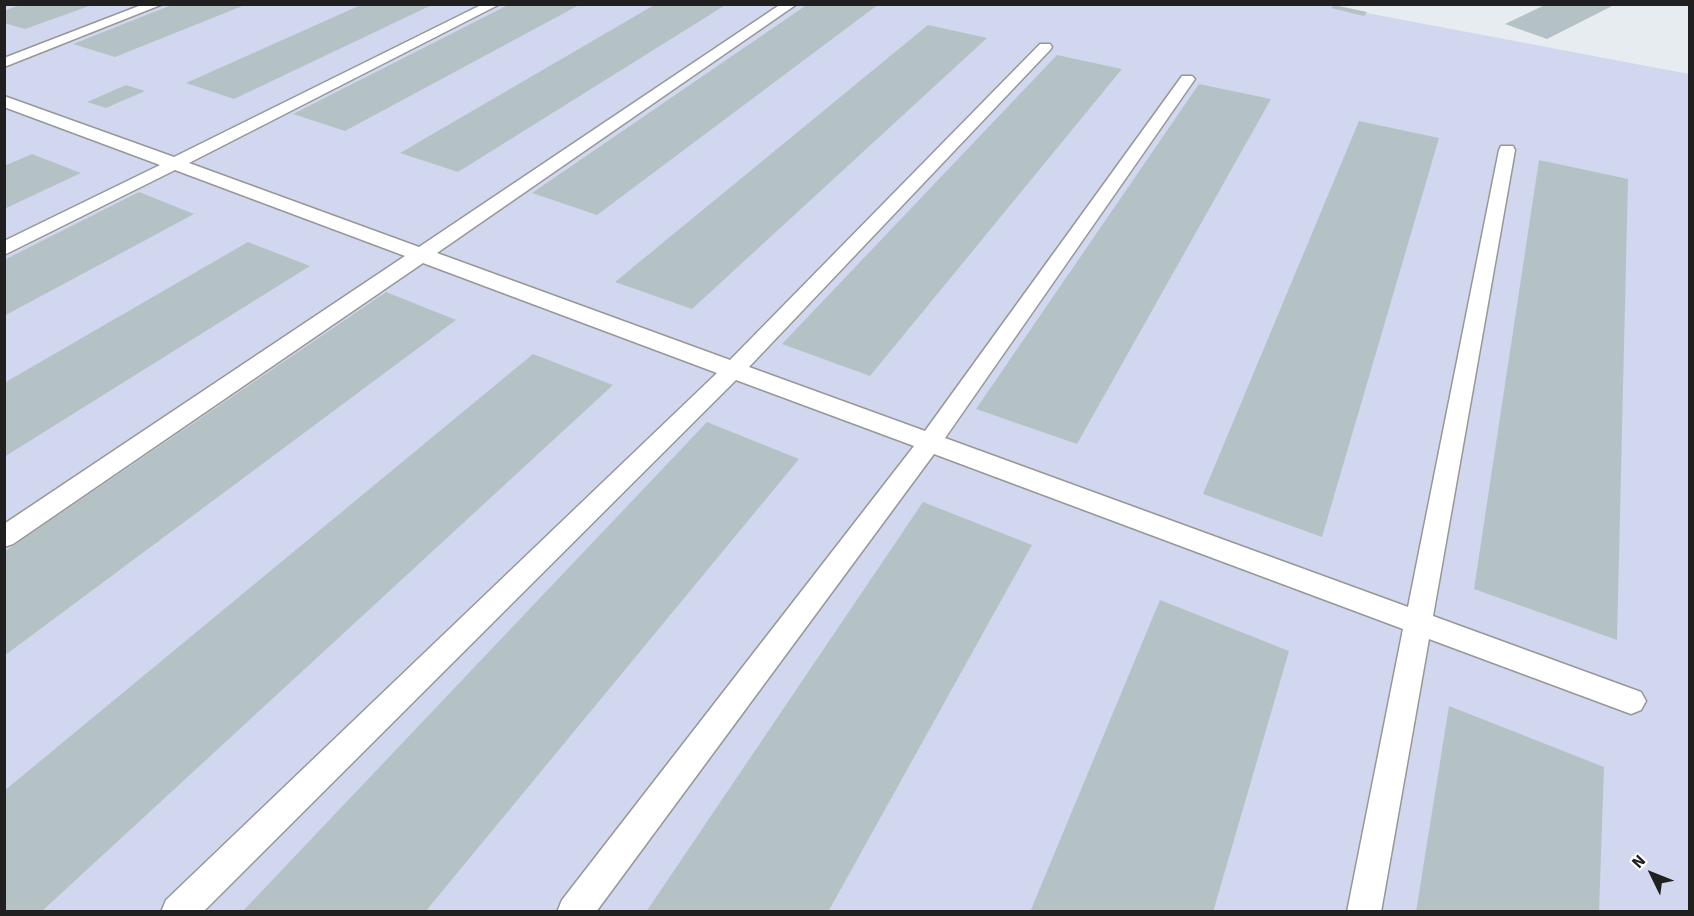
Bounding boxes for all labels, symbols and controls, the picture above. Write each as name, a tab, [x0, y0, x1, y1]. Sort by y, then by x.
north arrow	[1622, 844, 1682, 904]
text: N	[1628, 851, 1650, 873]

